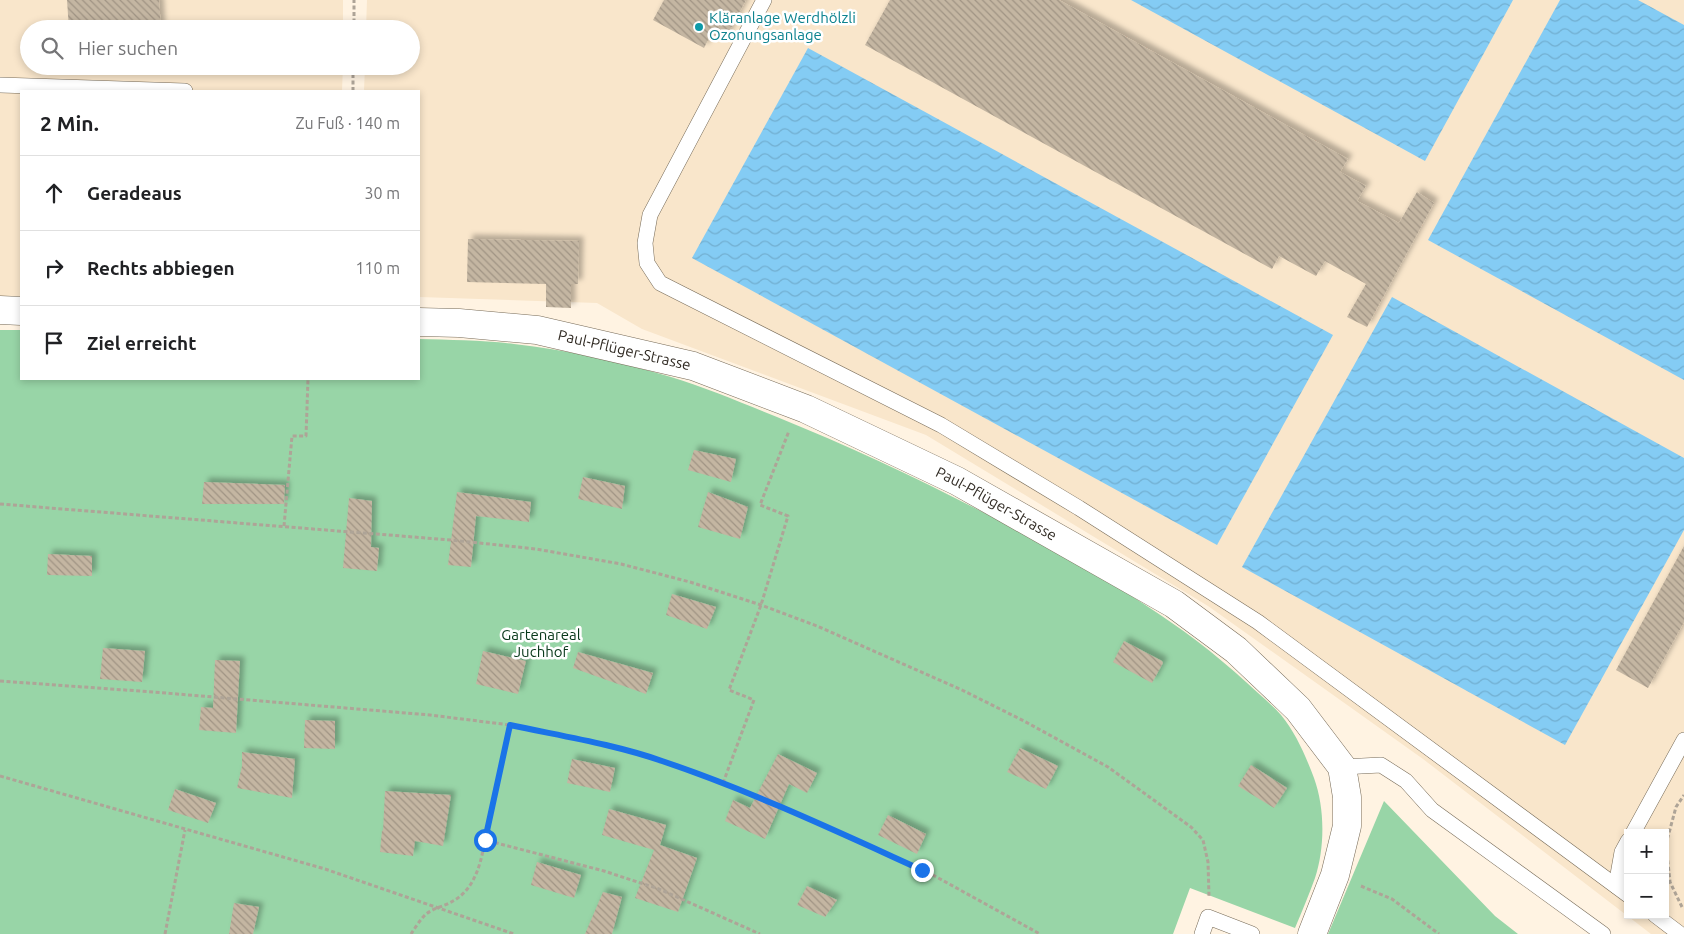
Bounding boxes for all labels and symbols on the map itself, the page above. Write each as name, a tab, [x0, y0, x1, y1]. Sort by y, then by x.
place label: Kläranlage Werdhölzli Ozonungsanlage	[709, 9, 856, 43]
marker: Kläranlage Werdhölzli Ozonungsanlage	[693, 21, 705, 33]
street label: Paul-Pflüger-Strasse	[556, 326, 693, 373]
street label: Paul-Pflüger-Strasse	[933, 463, 1060, 544]
park label: Gartenareal Juchhof	[501, 626, 581, 660]
route start	[474, 829, 497, 852]
route end	[911, 859, 934, 882]

